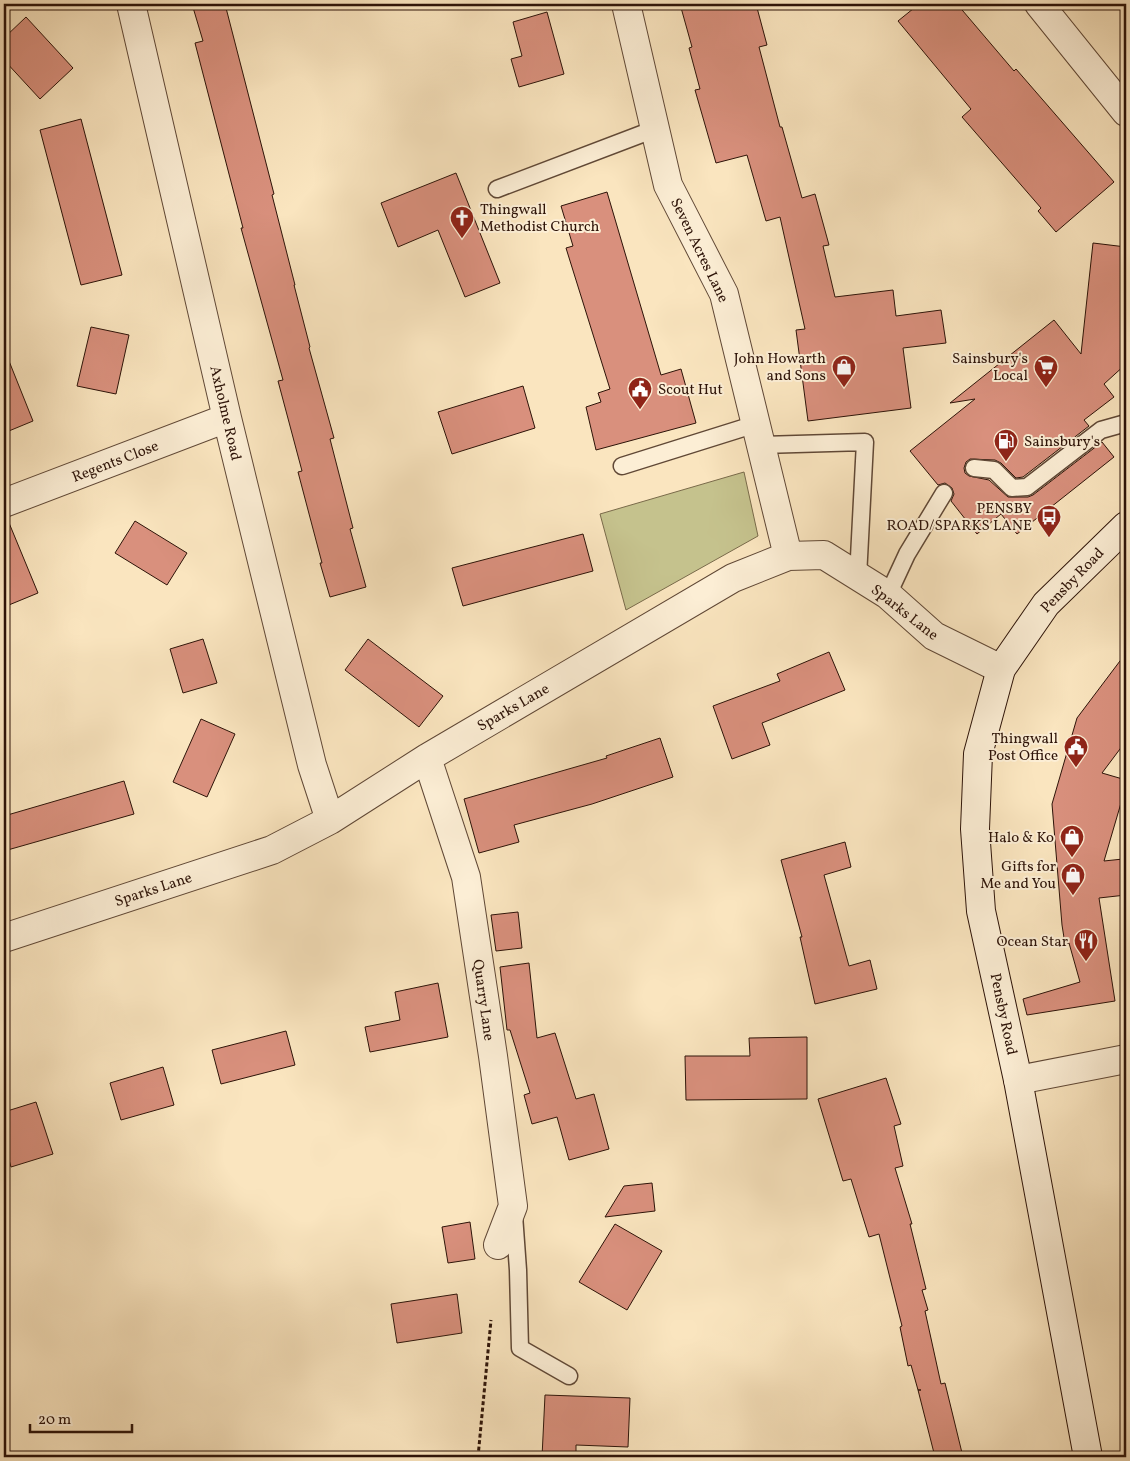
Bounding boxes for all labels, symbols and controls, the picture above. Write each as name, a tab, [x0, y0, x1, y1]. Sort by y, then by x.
street label: Seven Acres Lane	[664, 195, 733, 306]
place label: Thingwall Methodist Church	[480, 200, 599, 238]
church icon: Thingwall Methodist Church	[449, 205, 475, 239]
place label: John Howarth and Sons	[734, 349, 826, 387]
place label: Sainsbury's Local	[952, 349, 1028, 387]
shop icon: John Howarth and Sons	[831, 354, 857, 388]
supermarket icon: Sainsbury's Local	[1033, 354, 1059, 388]
street label: Axholme Road	[203, 364, 246, 463]
public building icon: Scout Hut	[627, 376, 653, 410]
place label: Scout Hut	[658, 380, 723, 401]
fuel station icon: Sainsbury's	[993, 428, 1019, 462]
place label: Sainsbury's	[1024, 432, 1100, 453]
street label: Regents Close	[69, 436, 162, 489]
place label: PENSBY ROAD/SPARKS LANE	[886, 499, 1033, 537]
bus stop icon: PENSBY ROAD/SPARKS LANE	[1036, 504, 1062, 538]
street label: Pensby Road	[1037, 544, 1110, 618]
street label: Sparks Lane	[866, 580, 942, 646]
street label: Sparks Lane	[474, 679, 554, 737]
place label: Thingwall Post Office	[988, 729, 1058, 767]
public building icon: Thingwall Post Office	[1063, 734, 1089, 768]
shop icon: Halo & Ko	[1059, 824, 1085, 858]
place label: Halo & Ko	[988, 828, 1054, 849]
place label: Gifts for Me and You	[980, 857, 1056, 895]
shop icon: Gifts for Me and You	[1060, 862, 1086, 896]
street label: Sparks Lane	[112, 868, 195, 913]
restaurant icon: Ocean Star	[1073, 928, 1099, 962]
place label: Ocean Star	[996, 932, 1068, 953]
street label: Quarry Lane	[466, 958, 499, 1042]
street label: Pensby Road	[984, 971, 1021, 1057]
scale bar	[30, 1401, 132, 1433]
text: 20 m	[38, 1410, 71, 1431]

